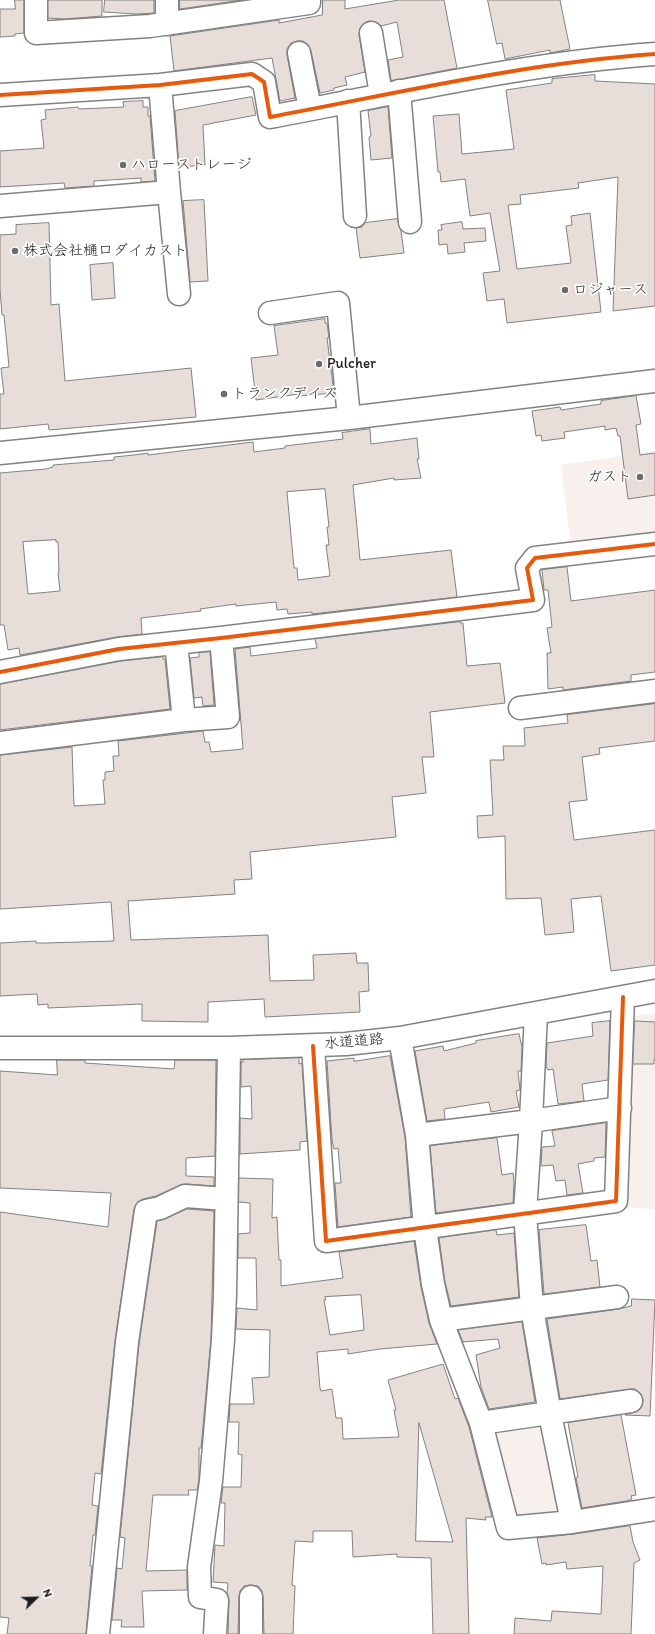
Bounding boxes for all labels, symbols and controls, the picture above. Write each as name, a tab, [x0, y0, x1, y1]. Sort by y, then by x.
place label: ハローストレージ	[131, 156, 252, 174]
marker: ハローストレージ	[118, 160, 128, 170]
place label: 株式会社樋口ダイカスト	[23, 242, 188, 260]
marker: 株式会社樋口ダイカスト	[10, 246, 20, 256]
place label: ロジャース	[573, 281, 648, 299]
marker: ロジャース	[560, 285, 570, 295]
place label: Pulcher	[327, 355, 376, 373]
marker: Pulcher	[314, 359, 324, 369]
place label: トランクデイズ	[232, 385, 337, 403]
marker: トランクデイズ	[219, 389, 229, 399]
place label: ガスト	[587, 468, 632, 486]
marker: ガスト	[635, 472, 645, 482]
street label: 水道道路	[323, 1030, 385, 1054]
north arrow	[16, 1578, 56, 1618]
text: N	[40, 1587, 55, 1599]

